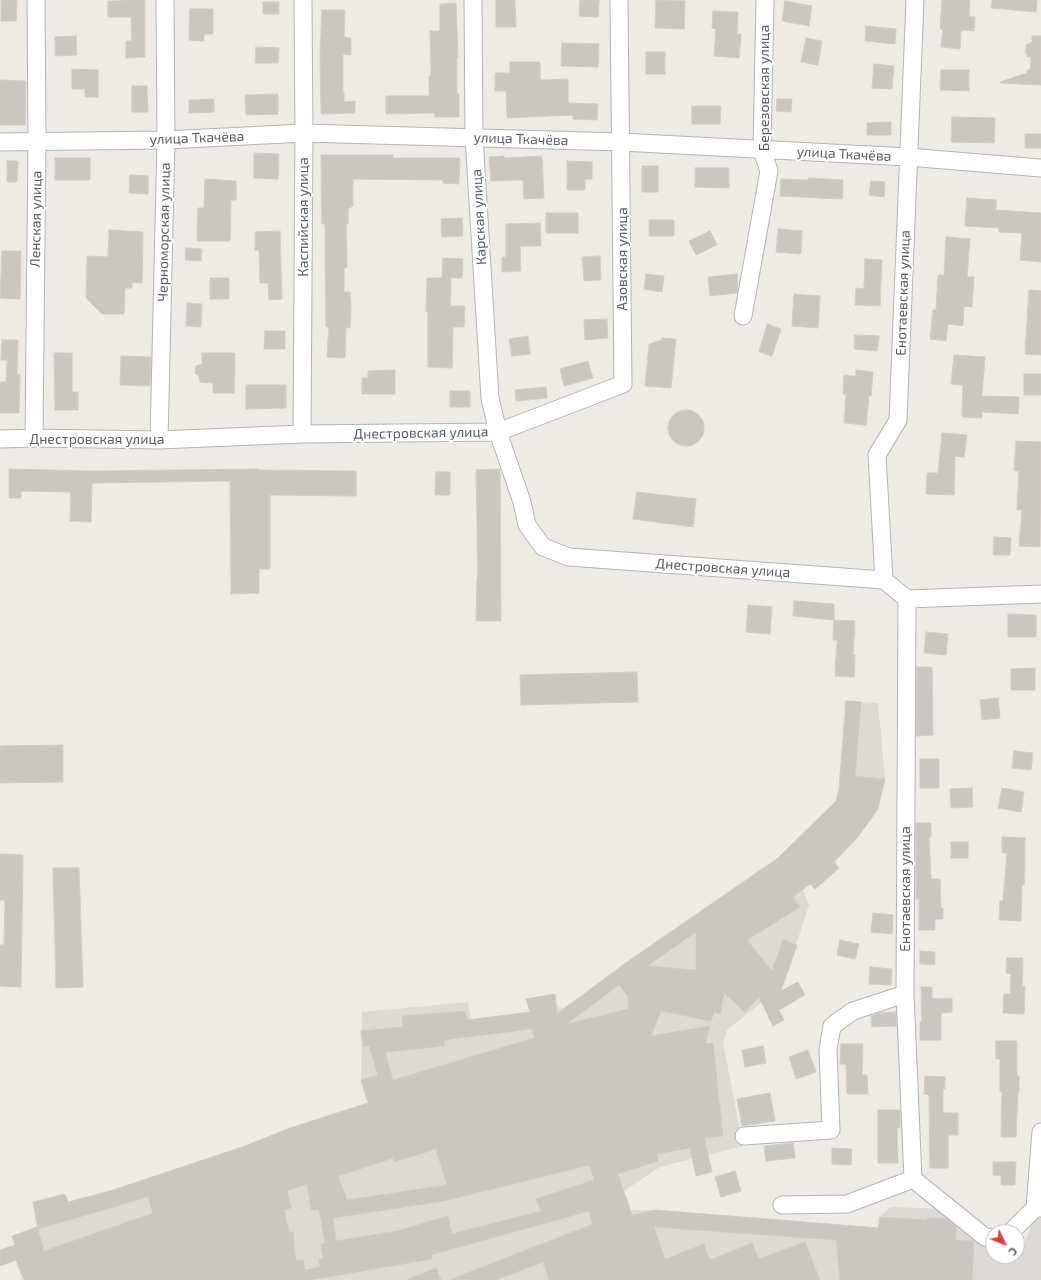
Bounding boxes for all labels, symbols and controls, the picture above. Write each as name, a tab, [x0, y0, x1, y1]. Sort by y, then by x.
street label: Березовская улица	[756, 25, 772, 151]
street label: улица Ткачёва	[149, 128, 245, 148]
street label: улица Ткачёва	[473, 129, 569, 149]
street label: улица Ткачёва	[796, 143, 892, 165]
street label: Каспийская улица	[295, 157, 311, 277]
street label: Черноморская улица	[154, 162, 174, 302]
street label: Карская улица	[468, 169, 490, 265]
street label: Ленская улица	[27, 170, 45, 268]
street label: Азовская улица	[614, 207, 630, 311]
street label: Енотаевская улица	[892, 230, 914, 356]
street label: Днестровская улица	[353, 423, 489, 443]
street label: Днестровская улица	[29, 431, 165, 447]
street label: Днестровская улица	[655, 555, 791, 581]
street label: Енотаевская улица	[897, 826, 913, 952]
north arrow	[985, 1224, 1025, 1264]
text: С	[1006, 1245, 1020, 1259]

